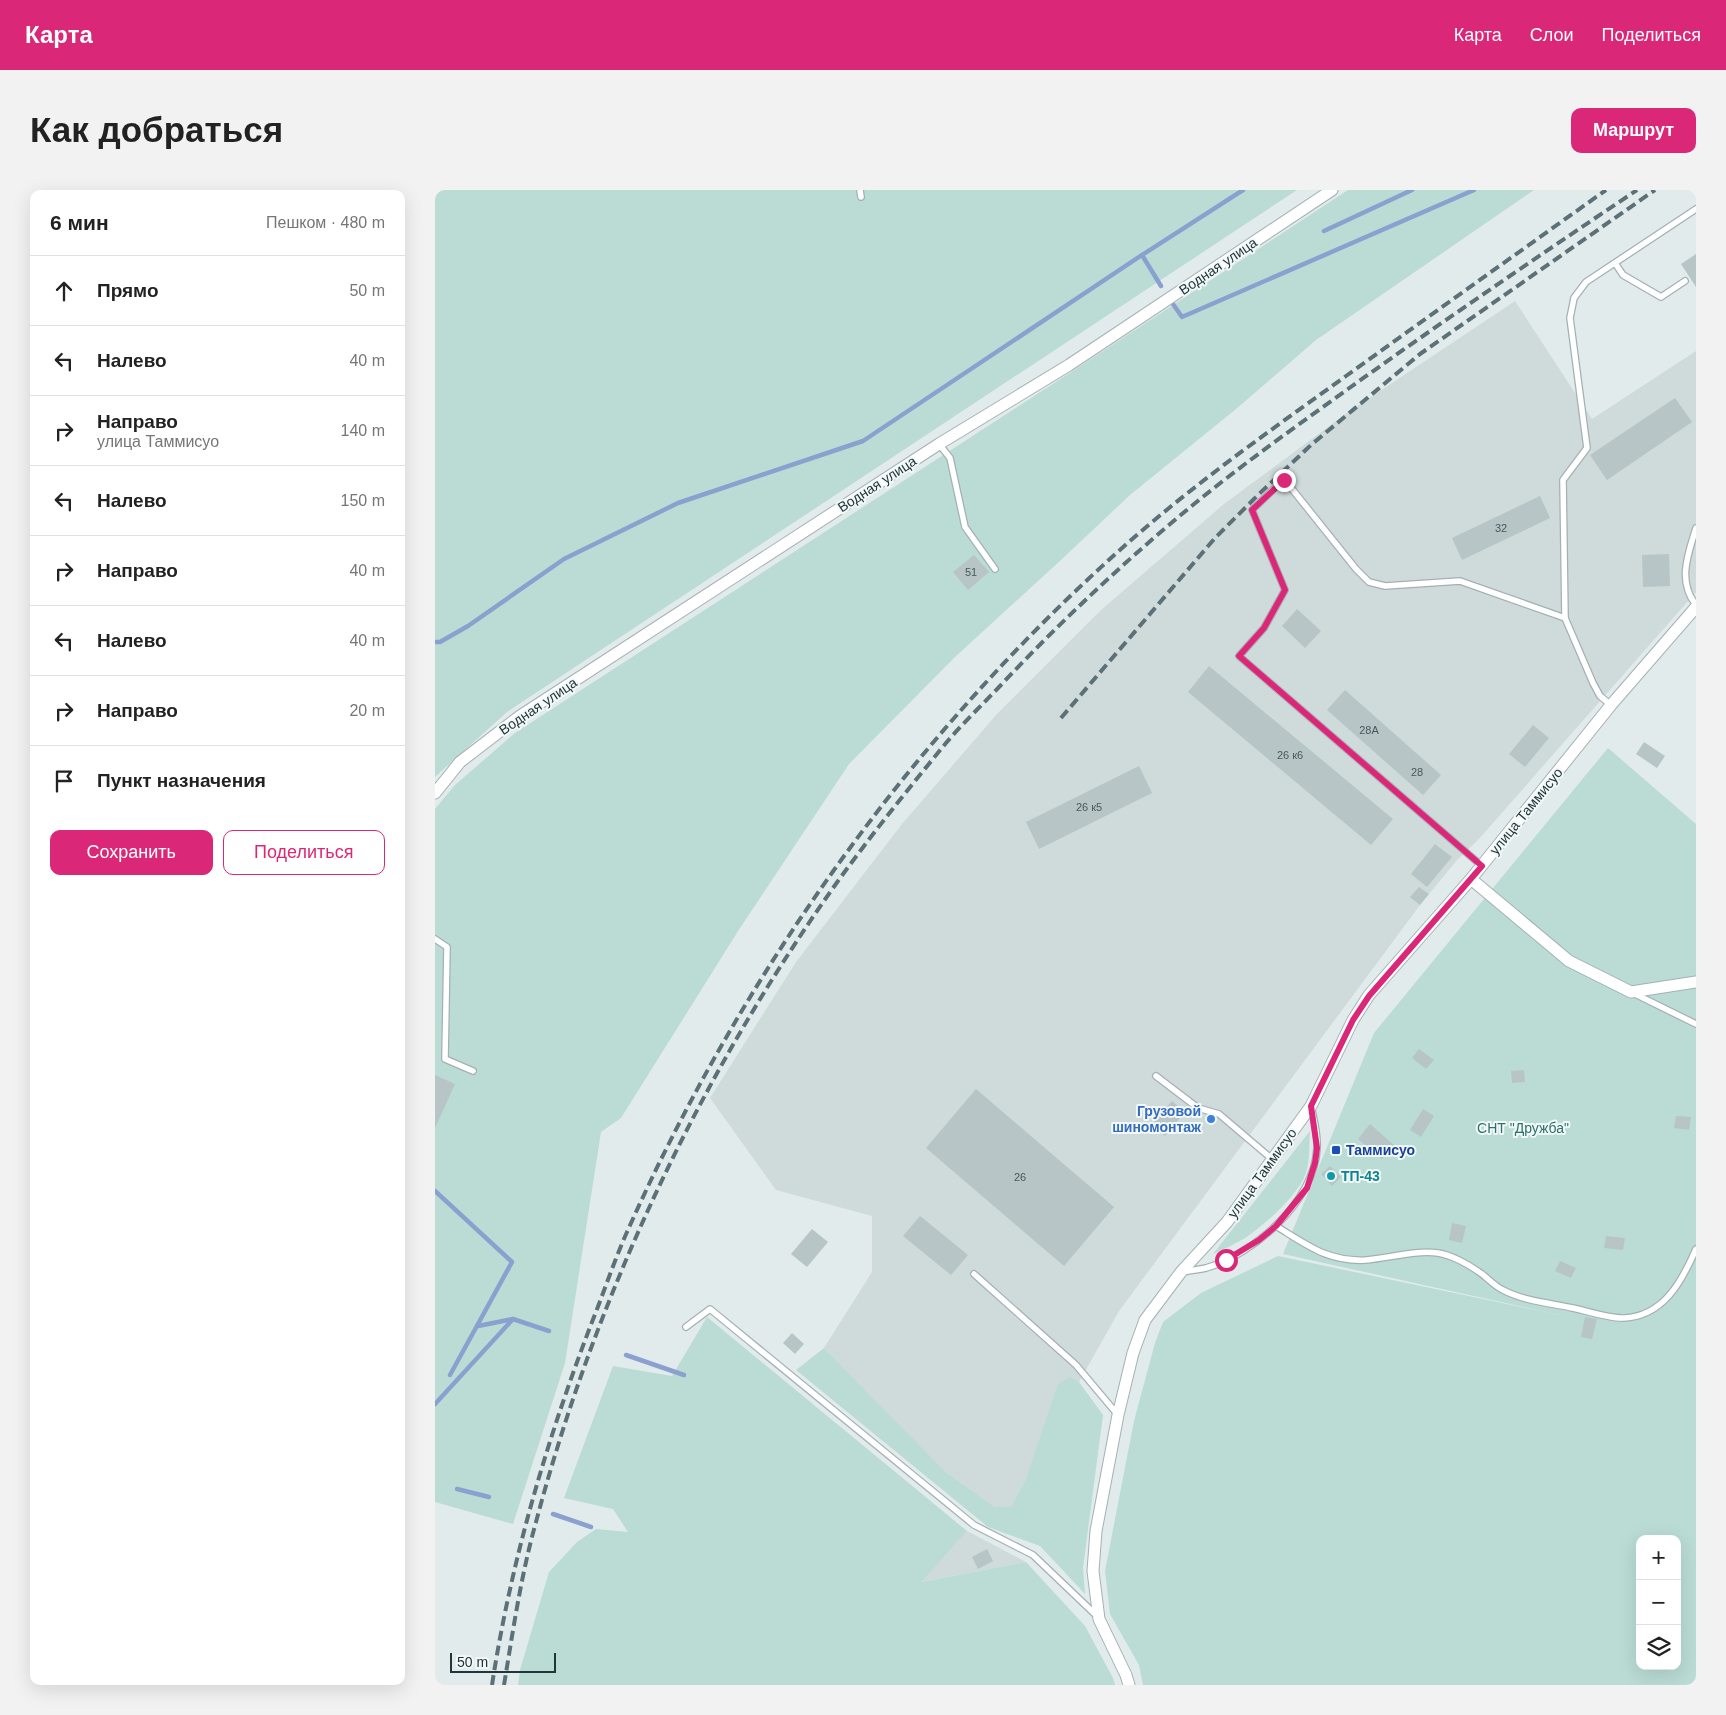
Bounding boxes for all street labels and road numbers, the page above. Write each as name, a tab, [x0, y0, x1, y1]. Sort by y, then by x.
street label: Водная улица	[1176, 234, 1260, 298]
street label: Водная улица	[835, 453, 919, 515]
street label: Водная улица	[496, 674, 580, 738]
street label: улица Таммисуо	[1486, 764, 1566, 858]
street label: улица Таммисуо	[1224, 1125, 1300, 1221]

